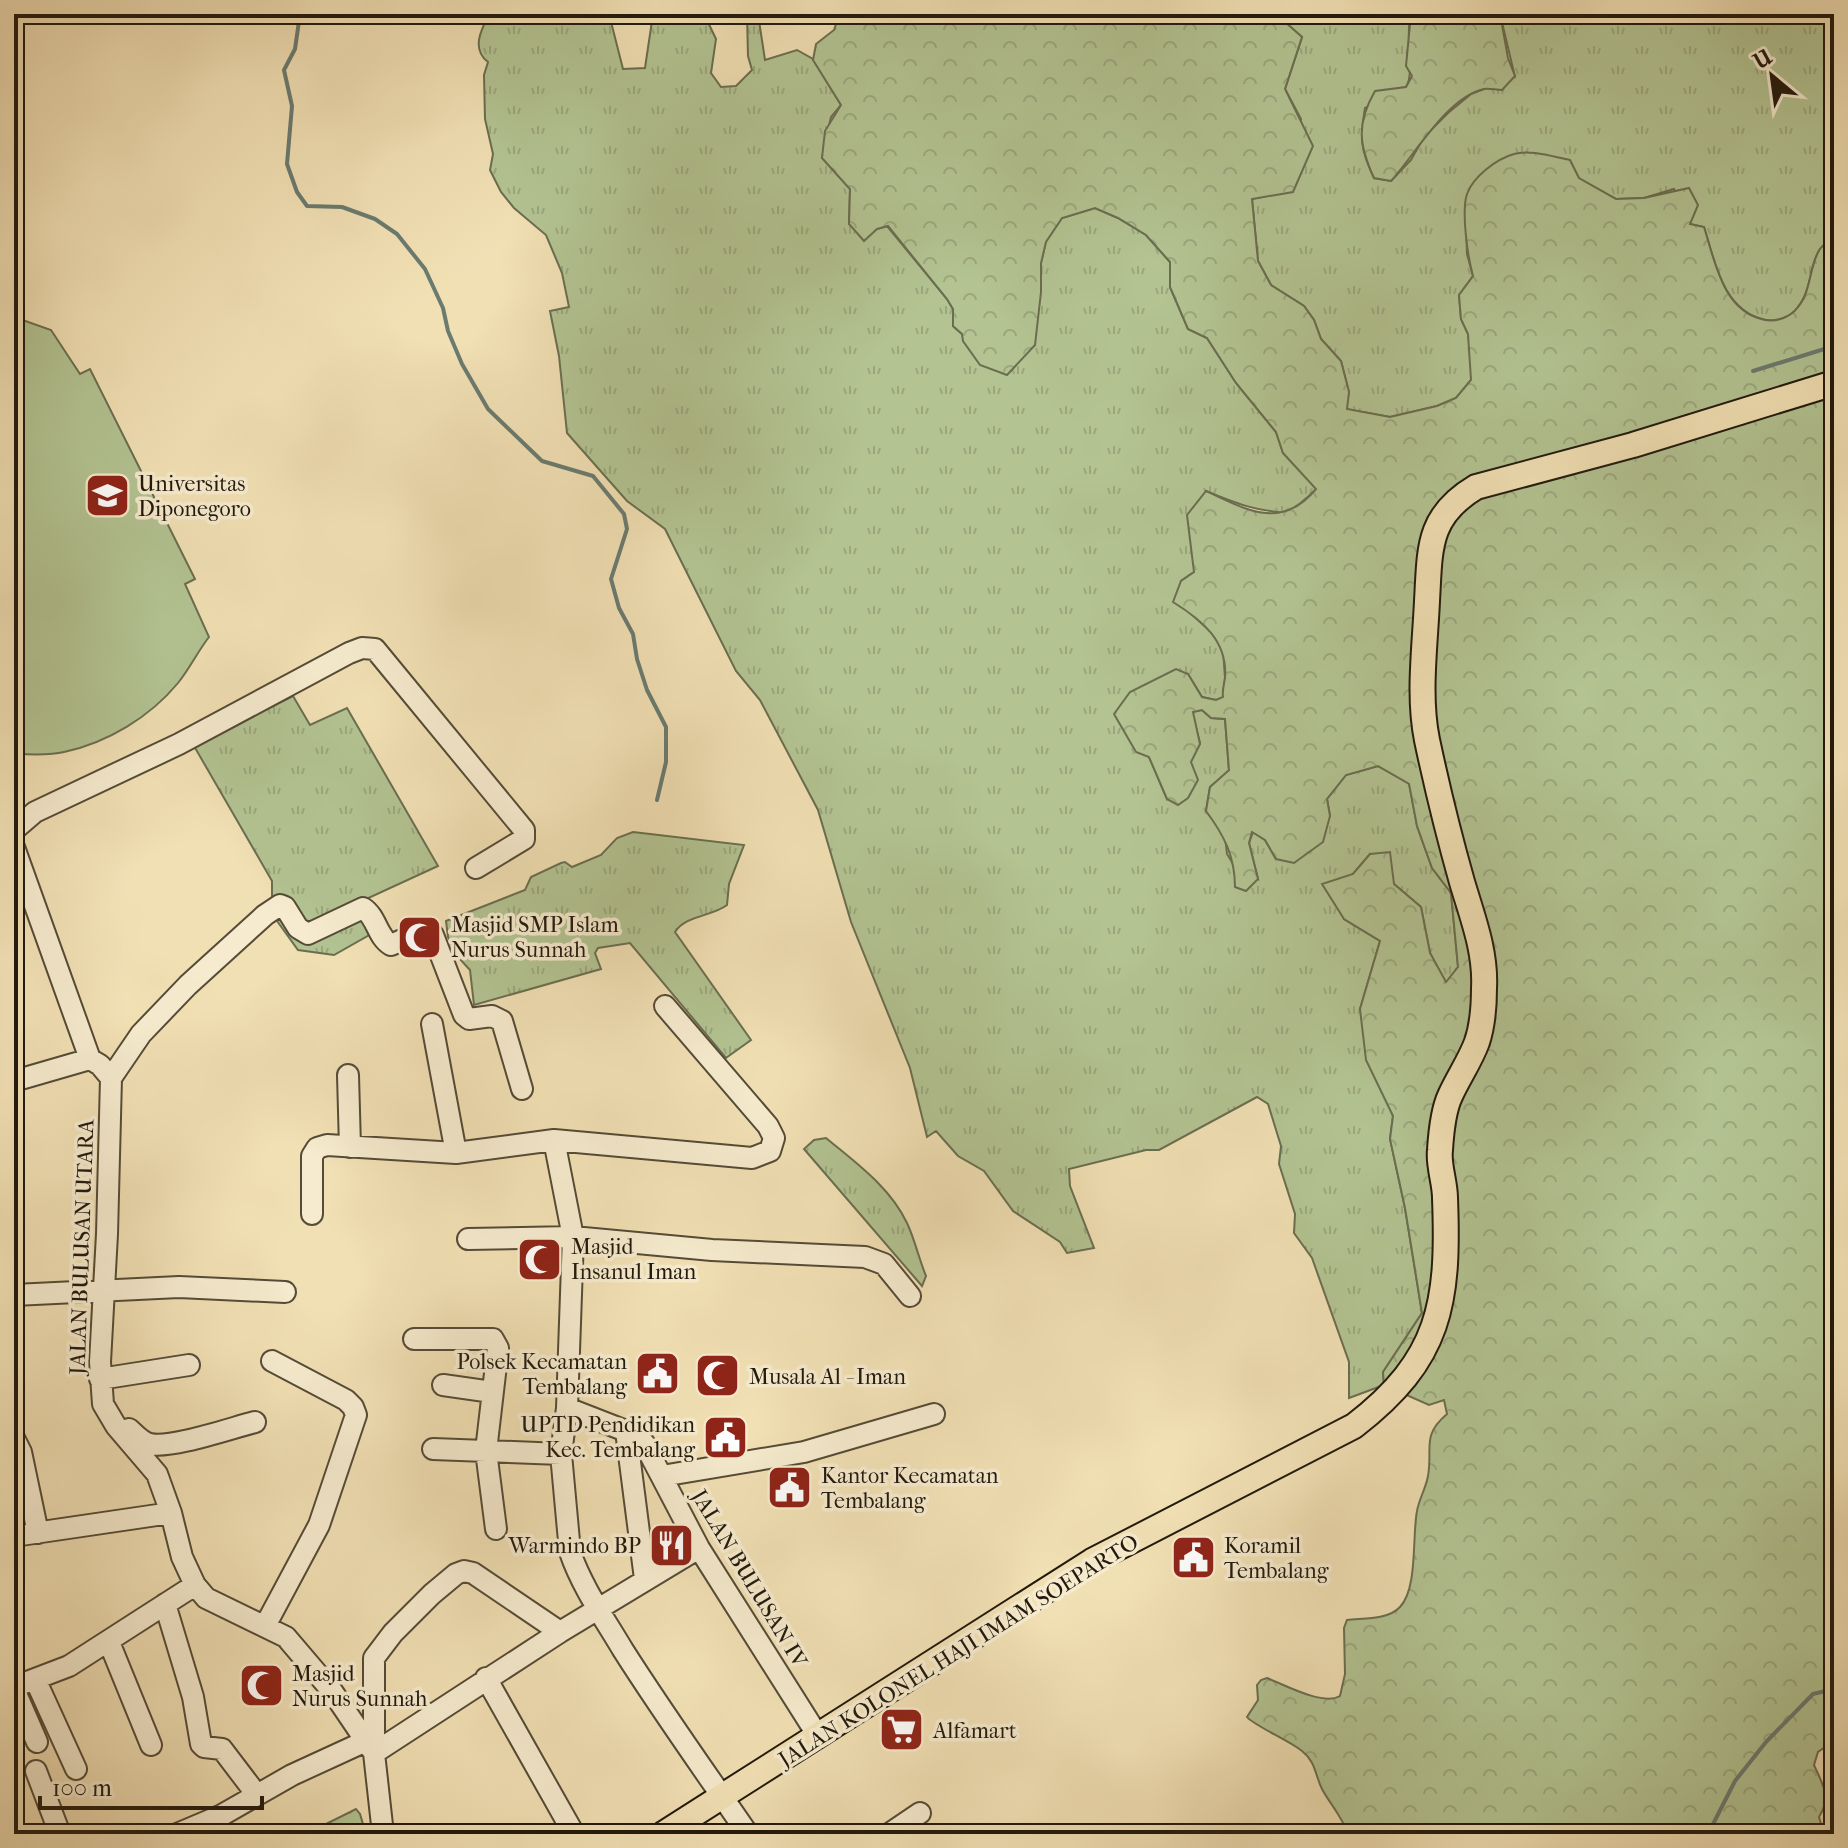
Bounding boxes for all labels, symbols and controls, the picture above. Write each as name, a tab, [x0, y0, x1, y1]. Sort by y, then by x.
north arrow	[1732, 36, 1812, 116]
text: U	[1748, 43, 1777, 75]
place label: Universitas Diponegoro	[138, 471, 251, 522]
school or university icon: Universitas Diponegoro	[83, 472, 131, 520]
place label: Masjid SMP Islam Nurus Sunnah	[451, 912, 619, 963]
mosque icon: Masjid SMP Islam Nurus Sunnah	[396, 913, 444, 961]
street label: JALAN BULUSAN UTARA	[64, 1118, 99, 1377]
place label: Masjid Insanul Iman	[571, 1234, 696, 1285]
mosque icon: Masjid Insanul Iman	[516, 1235, 564, 1283]
place label: Polsek Kecamatan Tembalang	[457, 1349, 627, 1400]
public building icon: Polsek Kecamatan Tembalang	[634, 1350, 682, 1398]
mosque icon: Musala Al - Iman	[694, 1352, 742, 1400]
place label: Musala Al - Iman	[749, 1364, 906, 1390]
place label: UPTD Pendidikan Kec. Tembalang	[521, 1412, 695, 1463]
public building icon: UPTD Pendidikan Kec. Tembalang	[702, 1413, 750, 1461]
place label: Kantor Kecamatan Tembalang	[821, 1463, 999, 1514]
public building icon: Kantor Kecamatan Tembalang	[766, 1464, 814, 1512]
street label: JALAN BULUSAN IV	[685, 1483, 813, 1673]
restaurant icon: Warmindo BP	[648, 1521, 696, 1569]
street label: JALAN KOLONEL HAJI IMAM SOEPARTO	[772, 1529, 1143, 1774]
place label: Warmindo BP	[508, 1533, 641, 1559]
place label: Koramil Tembalang	[1224, 1533, 1329, 1584]
public building icon: Koramil Tembalang	[1169, 1534, 1217, 1582]
place label: Masjid Nurus Sunnah	[292, 1661, 428, 1712]
mosque icon: Masjid Nurus Sunnah	[237, 1662, 285, 1710]
supermarket icon: Alfamart	[878, 1706, 926, 1754]
place label: Alfamart	[932, 1718, 1017, 1744]
scale bar	[40, 1760, 262, 1810]
text: 100 m	[52, 1774, 112, 1802]

